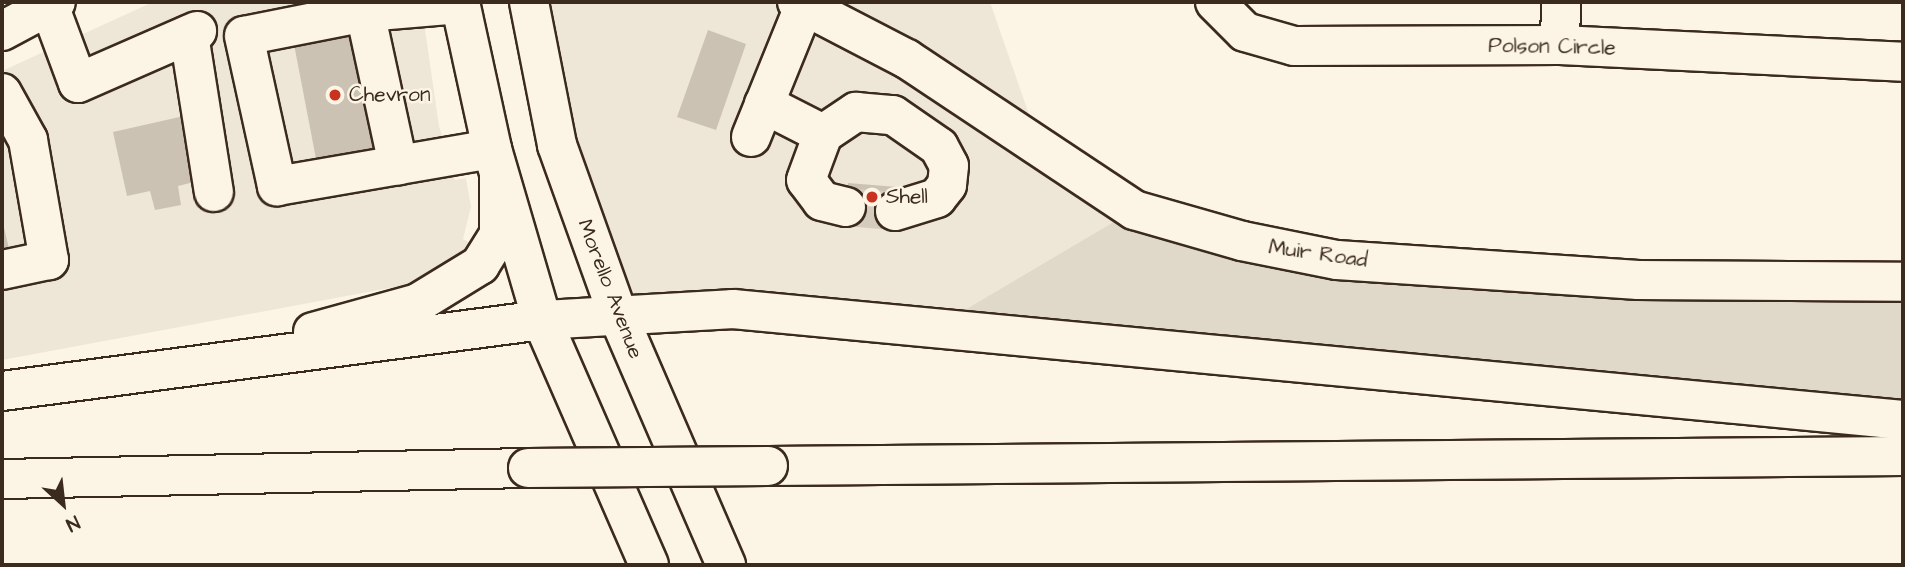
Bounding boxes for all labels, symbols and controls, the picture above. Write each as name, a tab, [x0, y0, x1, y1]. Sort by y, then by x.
street label: Polson Circle	[1488, 33, 1616, 61]
place label: Chevron	[349, 82, 430, 108]
marker: Chevron	[327, 87, 343, 103]
place label: Shell	[886, 184, 928, 210]
marker: Shell	[864, 189, 880, 205]
street label: Morello Avenue	[572, 216, 648, 362]
street label: Muir Road	[1267, 235, 1369, 273]
north arrow	[28, 469, 98, 539]
text: N	[61, 508, 84, 538]

